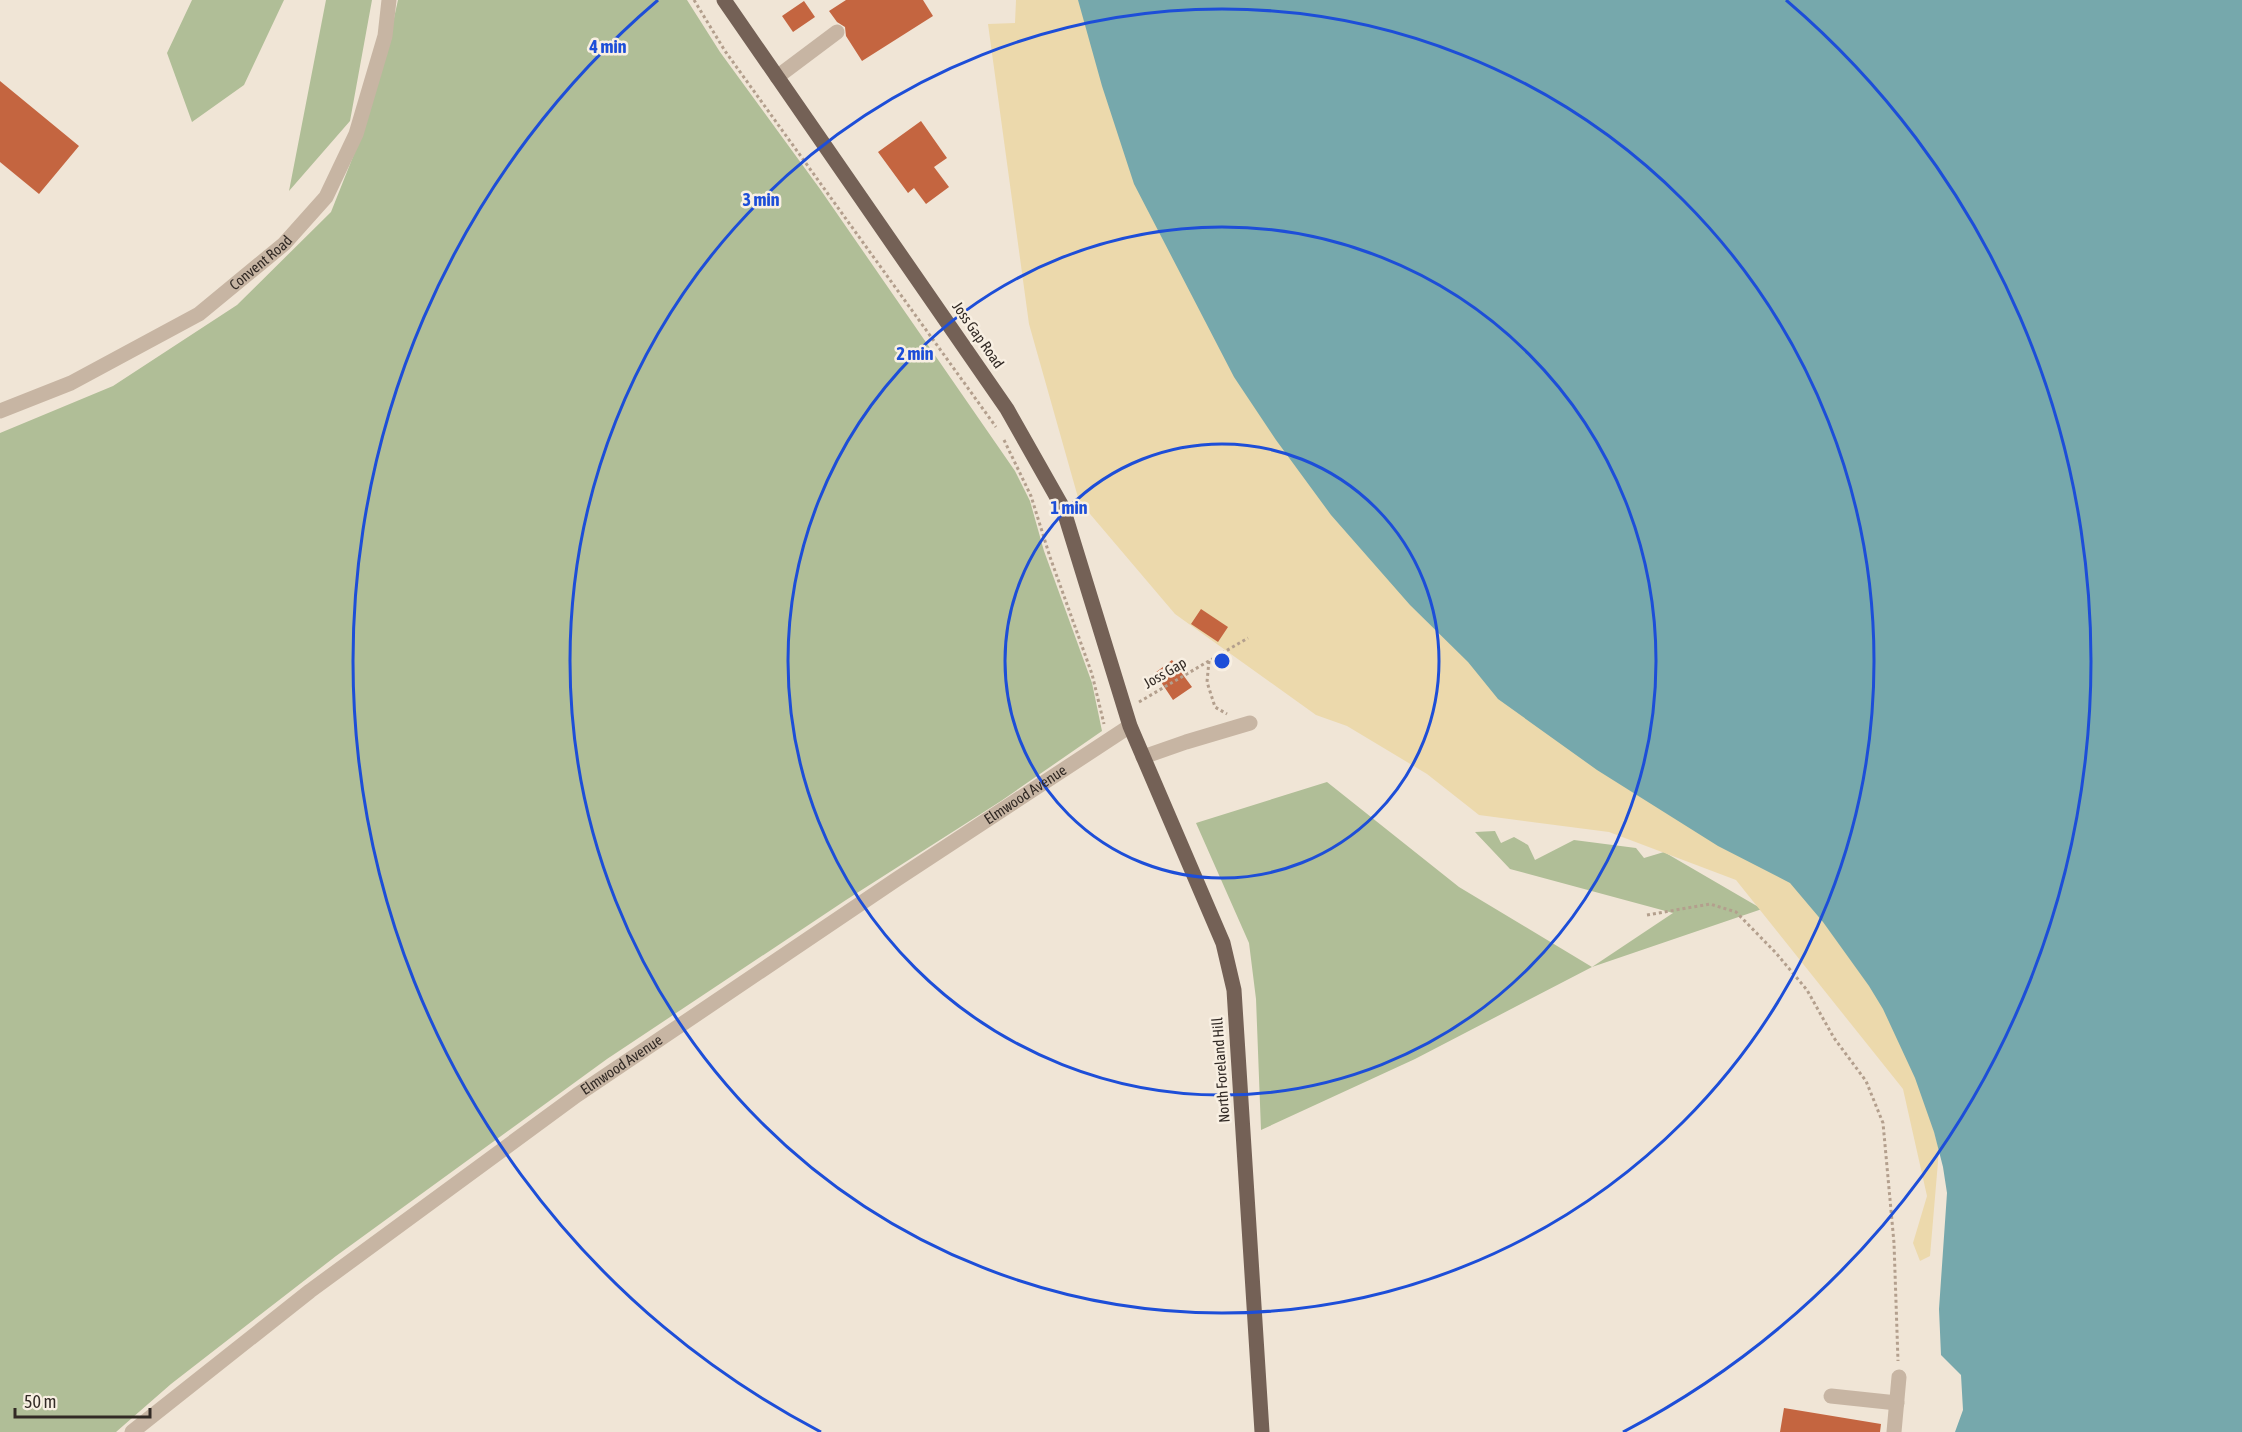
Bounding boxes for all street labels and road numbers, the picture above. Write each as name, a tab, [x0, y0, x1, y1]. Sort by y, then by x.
street label: Convent Road	[226, 232, 296, 293]
street label: Joss Gap Road	[949, 298, 1008, 371]
street label: Joss Gap	[1140, 654, 1189, 692]
street label: Elmwood Avenue	[981, 761, 1070, 827]
street label: North Foreland Hill	[1208, 1017, 1233, 1123]
street label: Elmwood Avenue	[577, 1031, 665, 1098]

